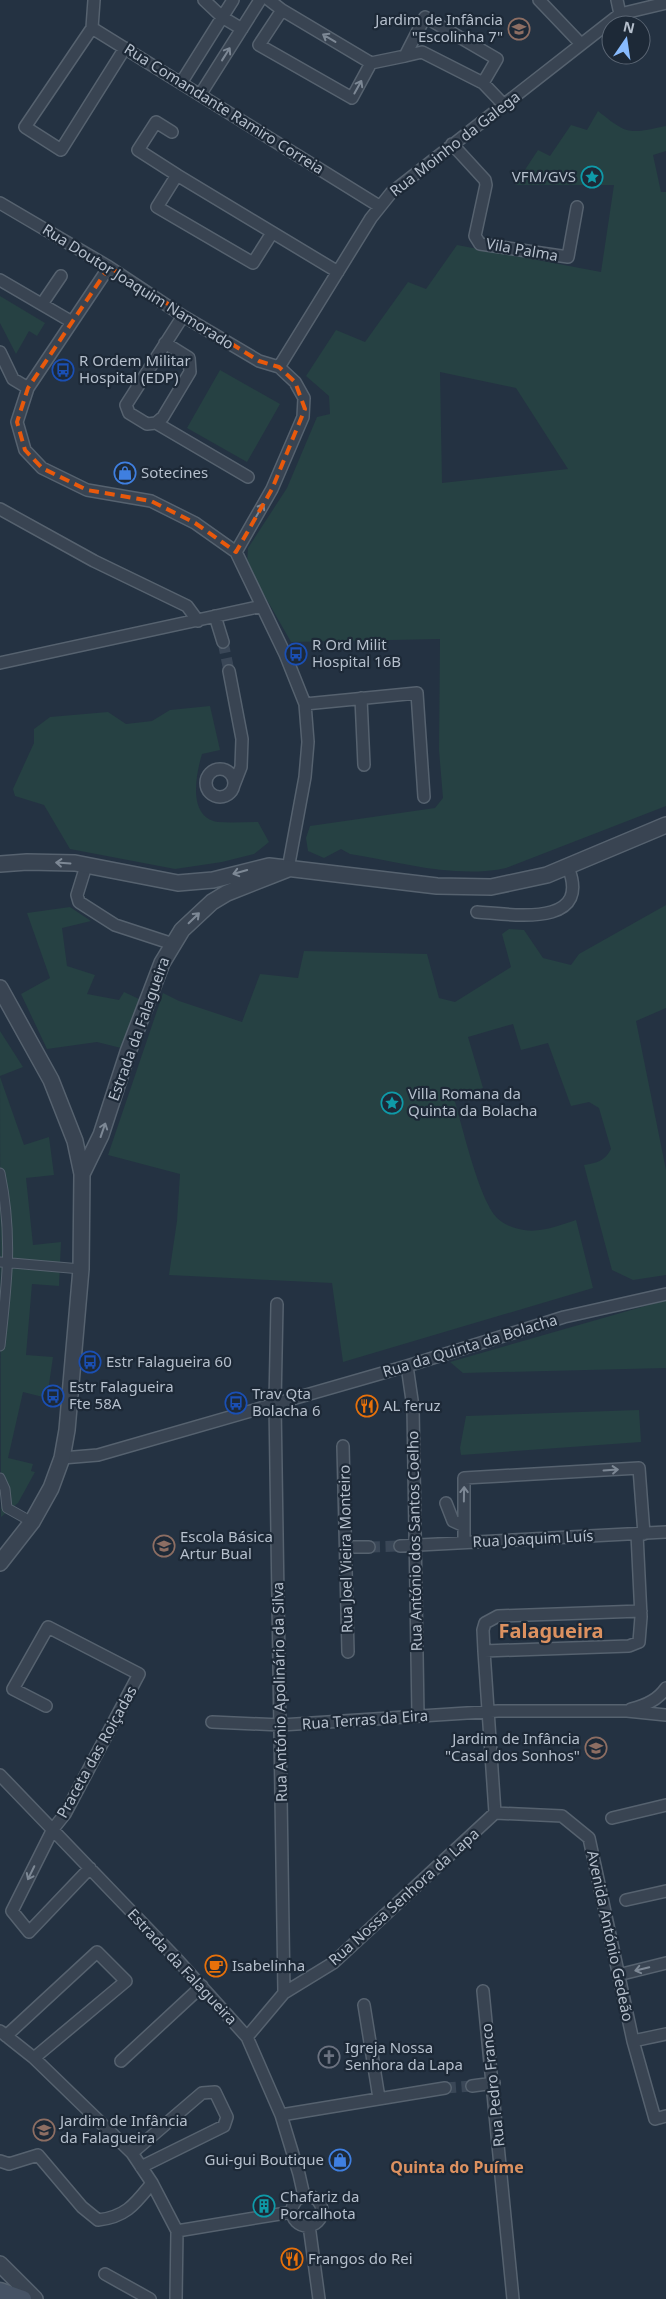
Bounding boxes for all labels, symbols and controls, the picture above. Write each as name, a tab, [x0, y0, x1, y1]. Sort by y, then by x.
place label: Jardim de Infância "Escolinha 7"	[373, 9, 503, 46]
north arrow	[601, 15, 651, 65]
text: N	[621, 16, 637, 37]
school or university icon: Jardim de Infância "Escolinha 7"	[507, 17, 531, 41]
one-way arrow	[322, 33, 337, 43]
street label: Rua Comandante Ramiro Correia	[121, 38, 328, 178]
one-way arrow	[222, 48, 232, 62]
one-way arrow	[353, 81, 363, 95]
street label: Rua Moinho da Galega	[385, 86, 524, 200]
place icon: VFM/GVS	[580, 165, 604, 189]
place label: VFM/GVS	[512, 166, 576, 186]
street label: Rua Doutor Joaquim Namorado	[39, 219, 238, 354]
street label: Vila Palma	[485, 233, 560, 265]
place label: R Ordem Militar Hospital (EDP)	[79, 350, 191, 387]
bus stop icon: R Ordem Militar Hospital (EDP)	[51, 358, 75, 382]
shop icon: Sotecines	[113, 461, 137, 485]
place label: Sotecines	[141, 462, 208, 482]
one-way arrow	[256, 503, 266, 517]
place label: R Ord Milit Hospital 16B	[312, 634, 401, 671]
bus stop icon: R Ord Milit Hospital 16B	[284, 642, 308, 666]
one-way arrow	[56, 858, 72, 867]
one-way arrow	[233, 868, 249, 878]
one-way arrow	[188, 912, 201, 924]
street label: Estrada da Falagueira	[103, 954, 173, 1103]
place label: Villa Romana da Quinta da Bolacha	[408, 1083, 537, 1120]
place icon: Villa Romana da Quinta da Bolacha	[380, 1091, 404, 1115]
one-way arrow	[99, 1122, 108, 1138]
street label: Rua da Quinta da Bolacha	[380, 1309, 560, 1381]
bus stop icon: Estr Falagueira 60	[78, 1350, 102, 1374]
place label: Estr Falagueira 60	[106, 1351, 232, 1371]
place label: Estr Falagueira Fte 58A	[69, 1376, 174, 1413]
place label: Trav Qta Bolacha 6	[252, 1383, 320, 1420]
bus stop icon: Estr Falagueira Fte 58A	[41, 1384, 65, 1408]
bus stop icon: Trav Qta Bolacha 6	[224, 1391, 248, 1415]
restaurant icon: AL feruz	[355, 1394, 379, 1418]
place label: AL feruz	[383, 1395, 440, 1415]
street label: Rua António dos Santos Coelho	[402, 1431, 426, 1651]
street label: Rua Joel Vieira Monteiro	[334, 1465, 356, 1633]
one-way arrow	[603, 1465, 619, 1474]
one-way arrow	[459, 1486, 469, 1502]
street label: Rua Joaquim Luís	[472, 1525, 594, 1551]
place label: Escola Básica Artur Bual	[180, 1526, 273, 1563]
school or university icon: Escola Básica Artur Bual	[152, 1534, 176, 1558]
street label: Rua António Apolinário da Silva	[267, 1582, 291, 1802]
district label: Falagueira	[499, 1617, 603, 1644]
street label: Praceta das Roiçadas	[51, 1682, 141, 1821]
street label: Rua Terras da Eira	[301, 1705, 429, 1733]
place label: Jardim de Infância "Casal dos Sonhos"	[445, 1728, 580, 1765]
school or university icon: Jardim de Infância "Casal dos Sonhos"	[584, 1736, 608, 1760]
street label: Rua Nossa Senhora da Lapa	[324, 1823, 483, 1969]
street label: Avenida António Gedeão	[583, 1848, 639, 2023]
one-way arrow	[26, 1865, 36, 1880]
street label: Estrada da Falagueira	[124, 1904, 242, 2029]
cafe icon: Isabelinha	[204, 1954, 228, 1978]
place label: Isabelinha	[232, 1955, 305, 1975]
one-way arrow	[635, 1965, 651, 1974]
street label: Rua Pedro Franco	[476, 2022, 508, 2148]
place label: Igreja Nossa Senhora da Lapa	[345, 2037, 463, 2074]
church icon: Igreja Nossa Senhora da Lapa	[317, 2045, 341, 2069]
place label: Jardim de Infância da Falagueira	[58, 2110, 188, 2147]
school or university icon: Jardim de Infância da Falagueira	[32, 2118, 56, 2142]
shop icon: Gui-gui Boutique	[328, 2148, 352, 2172]
place label: Gui-gui Boutique	[205, 2149, 324, 2169]
district label: Quinta do Puíme	[390, 2156, 524, 2178]
place label: Chafariz da Porcalhota	[280, 2186, 359, 2223]
building icon: Chafariz da Porcalhota	[252, 2194, 276, 2218]
restaurant icon: Frangos do Rei	[280, 2247, 304, 2271]
place label: Frangos do Rei	[308, 2248, 413, 2268]

